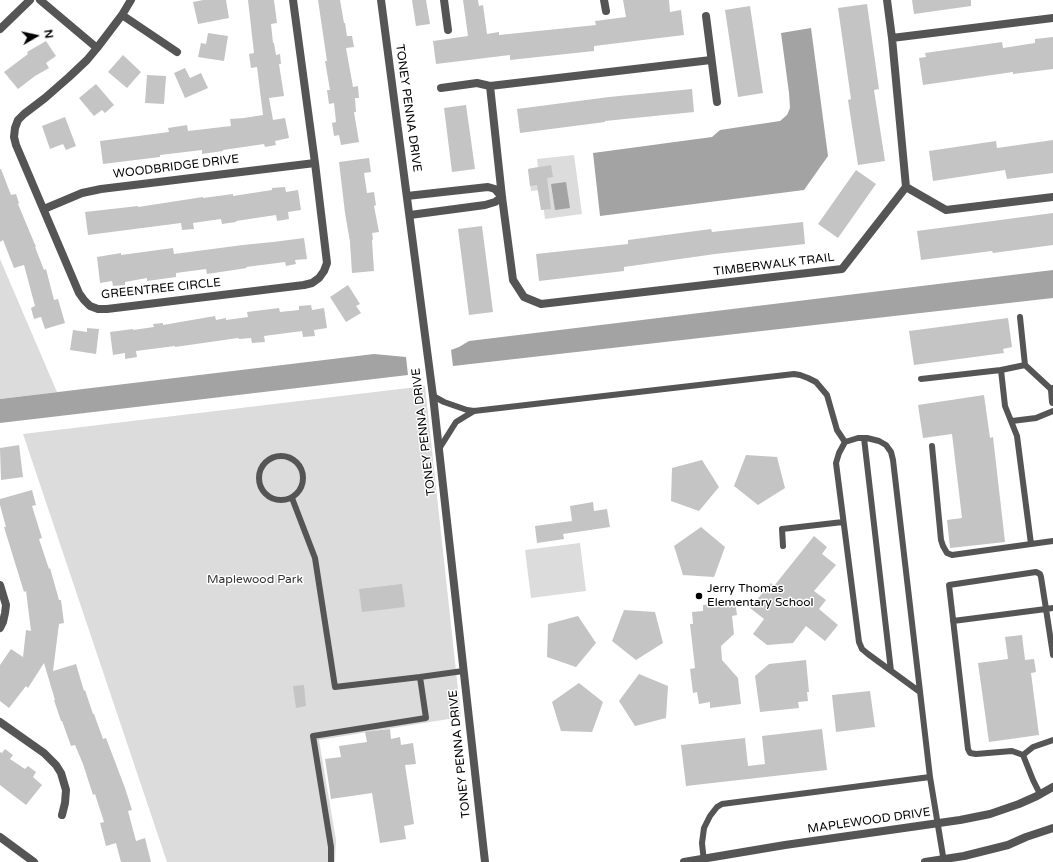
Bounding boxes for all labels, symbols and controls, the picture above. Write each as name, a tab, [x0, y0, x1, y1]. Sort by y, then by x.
north arrow	[16, 16, 56, 56]
text: N	[41, 29, 55, 39]
street label: TONEY PENNA DRIVE	[392, 43, 424, 173]
street label: WOODBRIDGE DRIVE	[112, 152, 240, 182]
street label: TIMBERWALK TRAIL	[713, 250, 835, 280]
street label: GREENTREE CIRCLE	[101, 276, 221, 302]
street label: TONEY PENNA DRIVE	[409, 367, 439, 497]
park label: Maplewood Park	[207, 573, 303, 587]
place label: Jerry Thomas Elementary School	[707, 582, 814, 610]
marker: Jerry Thomas Elementary School	[694, 591, 704, 601]
street label: TONEY PENNA DRIVE	[446, 689, 474, 819]
street label: MAPLEWOOD DRIVE	[807, 805, 931, 837]

